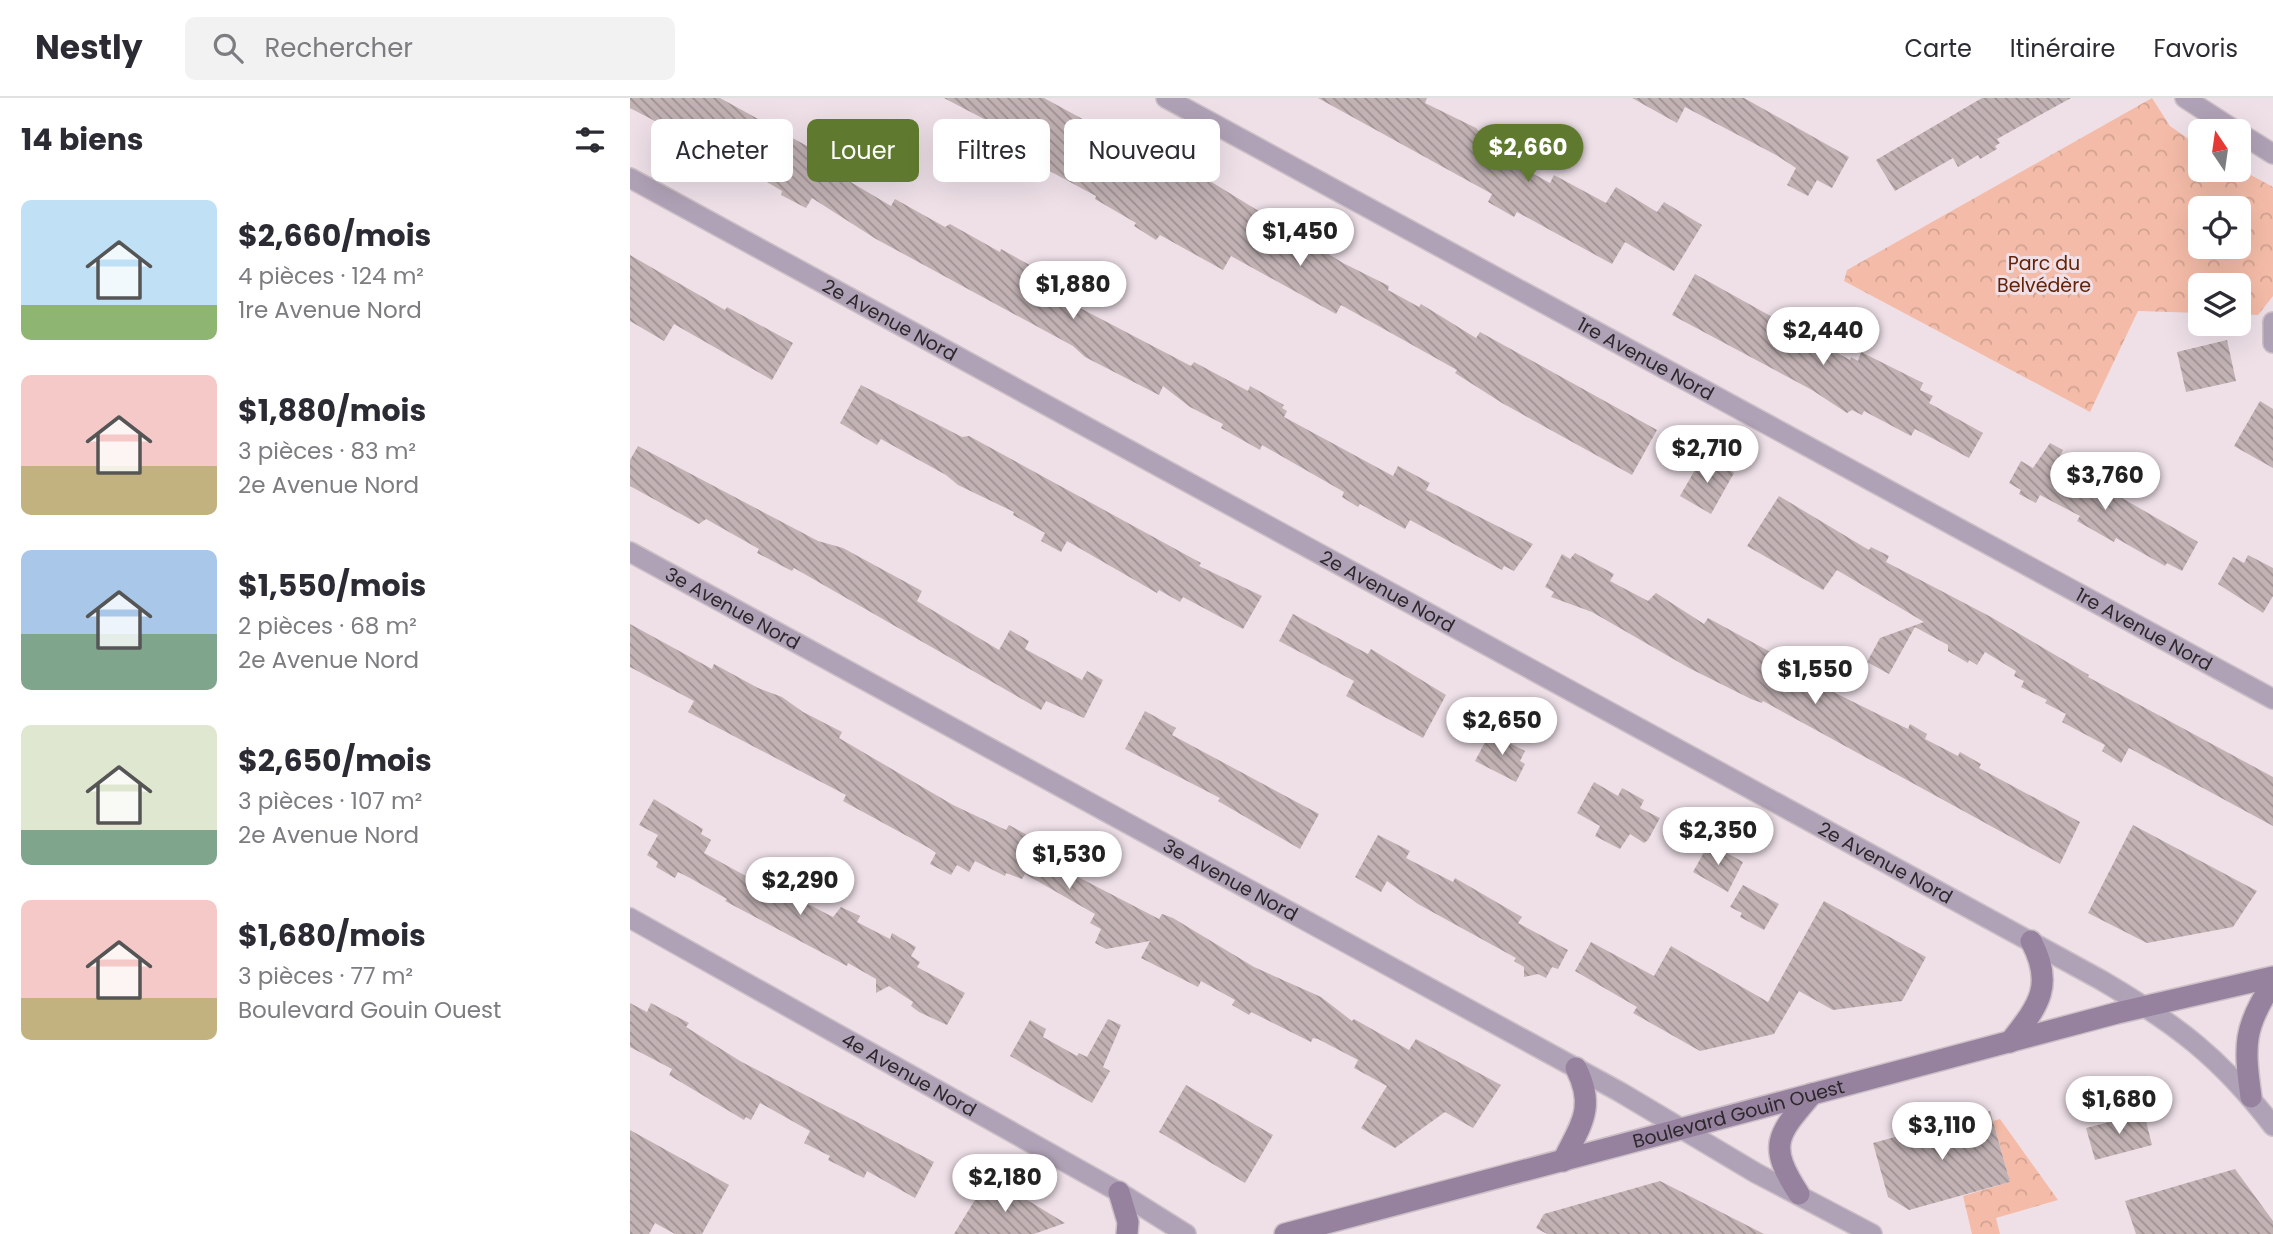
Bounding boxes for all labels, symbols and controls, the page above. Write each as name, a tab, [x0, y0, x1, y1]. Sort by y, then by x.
search box	[185, 17, 675, 80]
text: Nestly	[35, 24, 143, 71]
icon: search	[209, 29, 247, 67]
text: Rechercher	[265, 30, 413, 66]
text: Carte	[1904, 32, 1972, 65]
text: Itinéraire	[2010, 32, 2115, 65]
text: Favoris	[2153, 32, 2238, 65]
text: 14 biens	[21, 118, 144, 161]
chip: Acheter	[651, 119, 793, 182]
chip: Louer	[807, 119, 919, 182]
chip: Filtres	[933, 119, 1050, 182]
chip: Nouveau	[1064, 119, 1220, 182]
north arrow	[2188, 119, 2250, 182]
map controls	[2188, 119, 2251, 336]
icon: filters	[571, 121, 609, 159]
pin: $2,660	[1471, 125, 1585, 184]
text: $2,660	[1488, 131, 1568, 163]
button: locate	[2188, 196, 2251, 259]
pin: $1,450	[1243, 208, 1357, 268]
text: $2,660/mois	[238, 214, 431, 257]
text: $1,450	[1262, 215, 1338, 247]
icon: home	[77, 228, 161, 312]
park label: Parc du Belvédère	[1997, 250, 2091, 299]
text: 4 pièces · 124 m²	[238, 260, 424, 292]
pin: $1,880	[1016, 262, 1130, 321]
text: $1,880	[1035, 268, 1111, 300]
street label: 2e Avenue Nord	[818, 272, 962, 367]
button: layers	[2188, 273, 2251, 336]
text: 1re Avenue Nord	[238, 294, 422, 326]
pin: $2,440	[1766, 308, 1880, 367]
street label: 1re Avenue Nord	[1573, 310, 1719, 407]
text: $2,440	[1782, 314, 1864, 346]
text: $1,880/mois	[238, 389, 426, 432]
icon: home	[77, 403, 161, 487]
pin: $2,710	[1650, 426, 1764, 485]
text: $2,710	[1672, 432, 1742, 464]
text: 3 pièces · 83 m²	[238, 435, 416, 467]
pin: $3,760	[2048, 452, 2162, 512]
text: $3,760	[2066, 459, 2144, 491]
text: 2e Avenue Nord	[238, 469, 419, 501]
street label: 2e Avenue Nord	[1316, 543, 1460, 639]
street label: 3e Avenue Nord	[660, 560, 805, 656]
text: $1,550/mois	[238, 564, 426, 607]
icon: home	[77, 578, 161, 662]
street label: 1re Avenue Nord	[2071, 581, 2217, 677]
text: 2 pièces · 68 m²	[238, 610, 417, 642]
text: 2e Avenue Nord	[238, 644, 419, 676]
pin: $1,550	[1758, 646, 1872, 706]
text: $1,550	[1777, 653, 1853, 685]
pin: $2,650	[1445, 698, 1559, 757]
text: $2,650	[1462, 704, 1542, 736]
text: $2,650/mois	[238, 739, 432, 782]
icon: home	[77, 753, 161, 837]
text: 3 pièces · 107 m²	[238, 785, 422, 817]
pin: $2,350	[1661, 808, 1775, 867]
text: $2,350	[1679, 814, 1757, 846]
street label: 2e Avenue Nord	[1813, 815, 1958, 910]
text: 2e Avenue Nord	[238, 819, 419, 851]
pin: $1,530	[1012, 832, 1126, 891]
street label: 3e Avenue Nord	[1158, 832, 1303, 927]
text: $1,530	[1032, 838, 1106, 870]
pin: $2,290	[743, 858, 857, 917]
text: $2,290	[761, 864, 839, 896]
text: $1,680/mois	[238, 914, 426, 957]
icon: home	[77, 928, 161, 1012]
text: 3 pièces · 77 m²	[238, 960, 413, 992]
text: Boulevard Gouin Ouest	[238, 994, 501, 1026]
street label: 4e Avenue Nord	[837, 1026, 982, 1123]
street label: Boulevard Gouin Ouest	[1630, 1073, 1847, 1155]
pin: $1,680	[2062, 1076, 2176, 1136]
text: $1,680	[2082, 1083, 2156, 1115]
pin: $3,110	[1885, 1102, 1999, 1162]
text: $3,110	[1908, 1109, 1976, 1141]
pin: $2,180	[948, 1154, 1062, 1214]
text: $2,180	[968, 1161, 1042, 1193]

